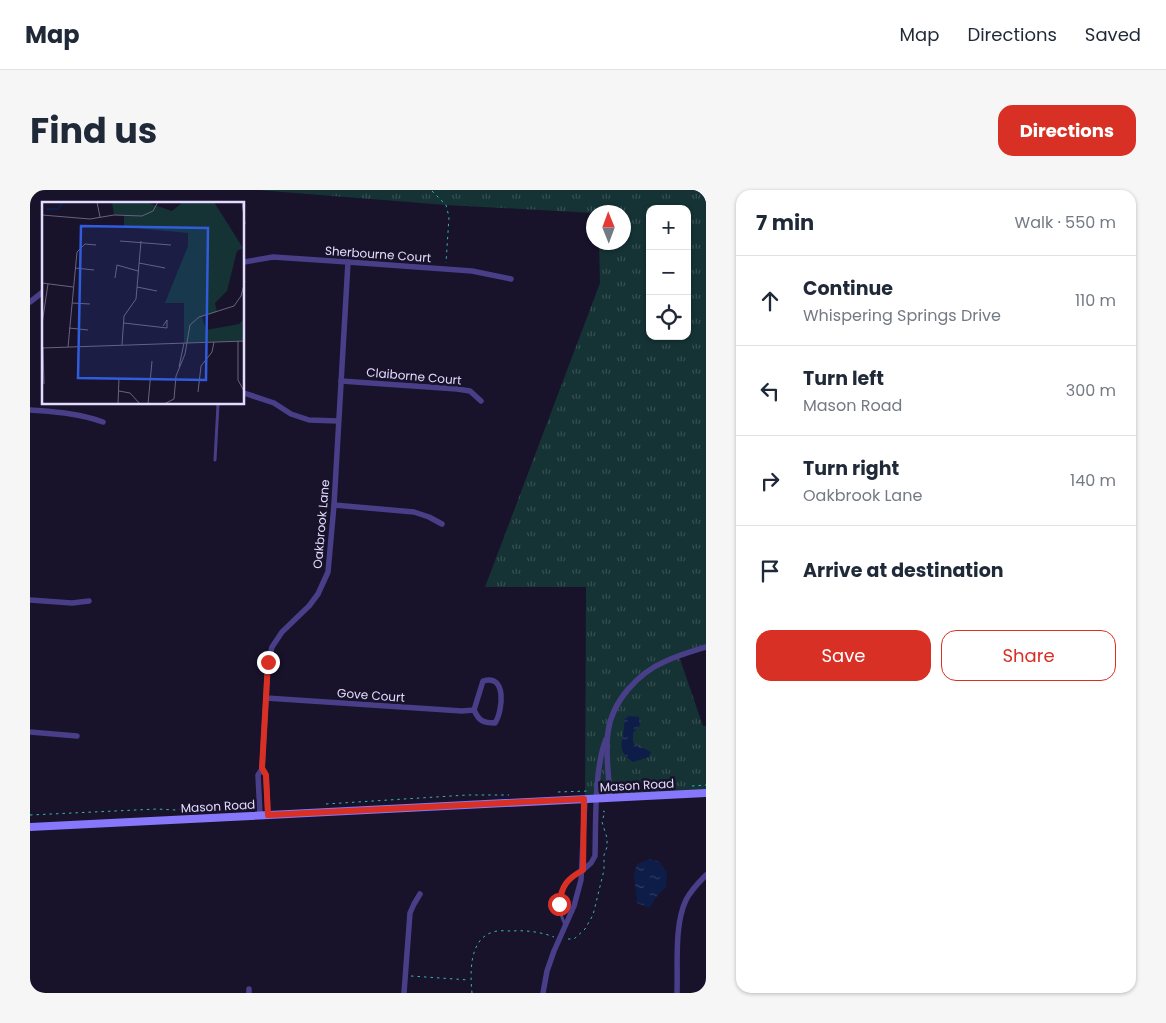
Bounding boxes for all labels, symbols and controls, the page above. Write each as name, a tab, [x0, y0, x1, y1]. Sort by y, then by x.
text: Map	[25, 18, 80, 51]
text: Map	[900, 22, 939, 47]
text: Directions	[967, 22, 1057, 47]
text: Saved	[1085, 22, 1141, 47]
button: Directions	[998, 105, 1136, 156]
text: Find us	[30, 106, 157, 155]
inset map	[42, 202, 245, 405]
north arrow	[586, 205, 631, 250]
map controls	[646, 205, 691, 340]
button: +	[646, 205, 691, 250]
text: 7 min	[756, 208, 814, 237]
text: Walk · 550 m	[1015, 211, 1116, 234]
street label: Sherbourne Court	[324, 242, 432, 266]
button: −	[646, 250, 691, 295]
text: Continue	[803, 275, 893, 302]
icon: ahead	[756, 287, 784, 315]
text: 110 m	[1075, 289, 1116, 312]
button: locate	[646, 295, 691, 340]
text: Whispering Springs Drive	[803, 304, 1001, 327]
street label: Claiborne Court	[366, 363, 462, 389]
text: Turn left	[803, 365, 884, 392]
icon: left	[756, 377, 784, 405]
text: 300 m	[1066, 379, 1116, 402]
text: Mason Road	[803, 394, 902, 417]
text: Turn right	[803, 455, 899, 482]
icon: right	[756, 467, 784, 495]
text: 140 m	[1070, 469, 1116, 492]
street label: Oakbrook Lane	[309, 479, 333, 569]
text: Oakbrook Lane	[803, 484, 922, 507]
icon: arrive	[756, 557, 784, 585]
text: Arrive at destination	[803, 557, 1004, 584]
button: Save	[756, 630, 931, 681]
button: Share	[941, 630, 1116, 681]
route end	[257, 651, 280, 674]
street label: Gove Court	[337, 684, 405, 706]
street label: Mason Road	[599, 775, 675, 795]
street label: Mason Road	[180, 796, 256, 816]
route start	[548, 893, 571, 916]

